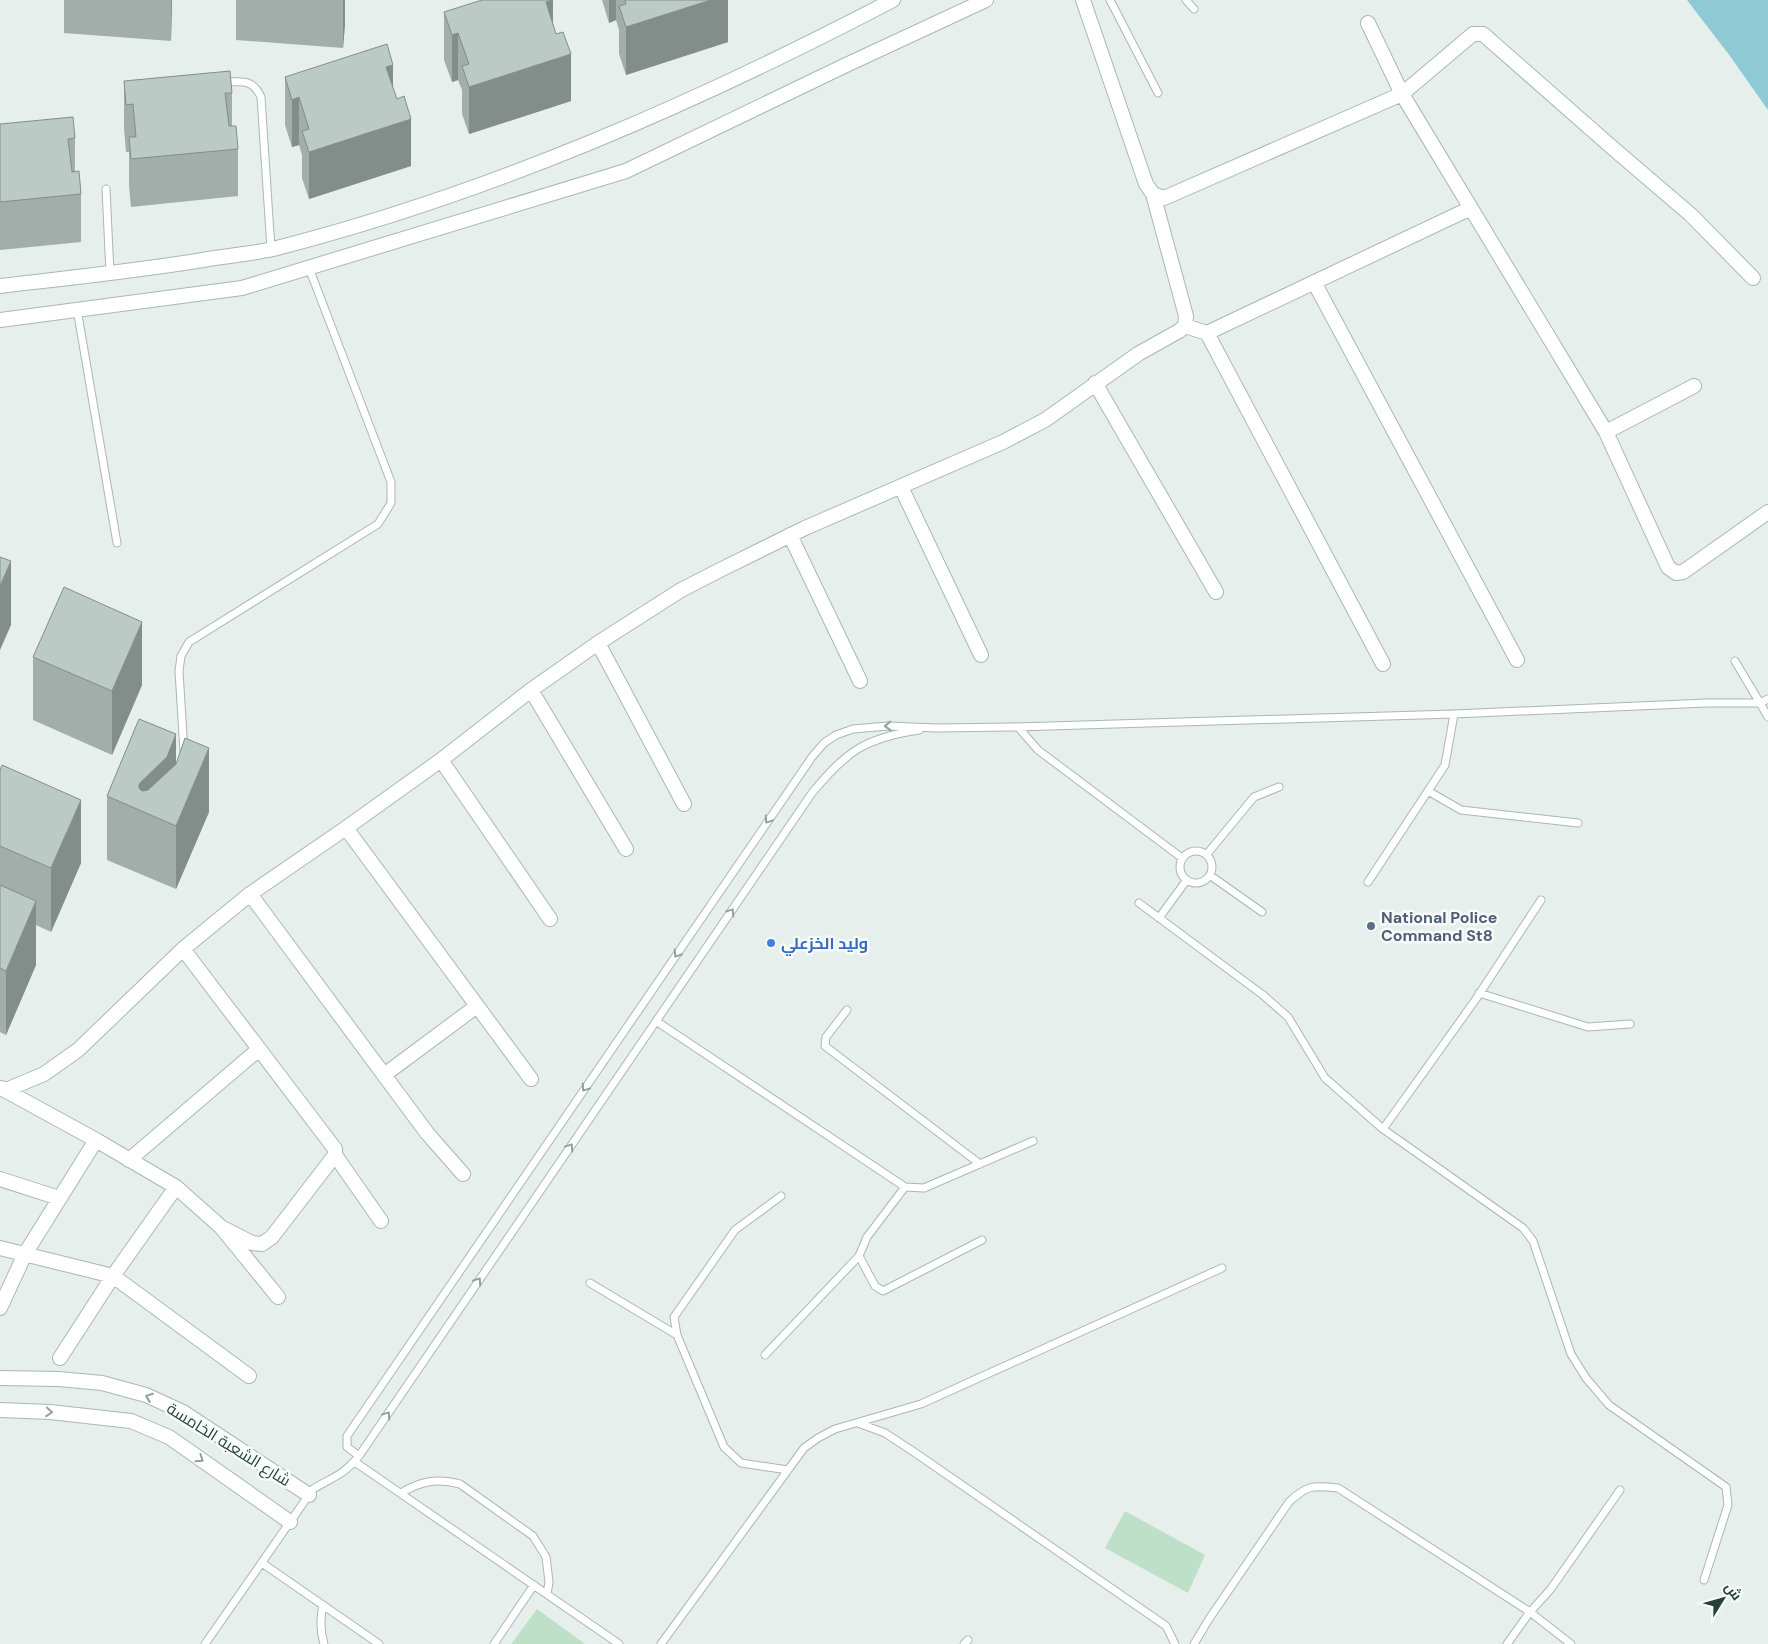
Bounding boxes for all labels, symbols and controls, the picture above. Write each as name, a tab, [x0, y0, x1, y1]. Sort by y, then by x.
one-way arrow	[883, 721, 891, 732]
one-way arrow	[765, 814, 774, 824]
place label: National Police Command St8	[1381, 907, 1498, 946]
one-way arrow	[725, 908, 734, 918]
marker: National Police Command St8	[1365, 920, 1377, 932]
place label: وليد الخزعلي	[781, 933, 868, 956]
marker: وليد الخزعلي	[765, 937, 777, 949]
one-way arrow	[673, 949, 683, 958]
one-way arrow	[582, 1082, 591, 1092]
one-way arrow	[564, 1143, 573, 1153]
one-way arrow	[472, 1277, 481, 1287]
one-way arrow	[145, 1392, 154, 1403]
street label: شارع الشعبة الخامسة	[162, 1398, 295, 1492]
one-way arrow	[45, 1406, 53, 1417]
one-way arrow	[381, 1412, 390, 1421]
one-way arrow	[195, 1453, 204, 1462]
north arrow	[1698, 1574, 1748, 1624]
text: ش	[1721, 1579, 1746, 1604]

